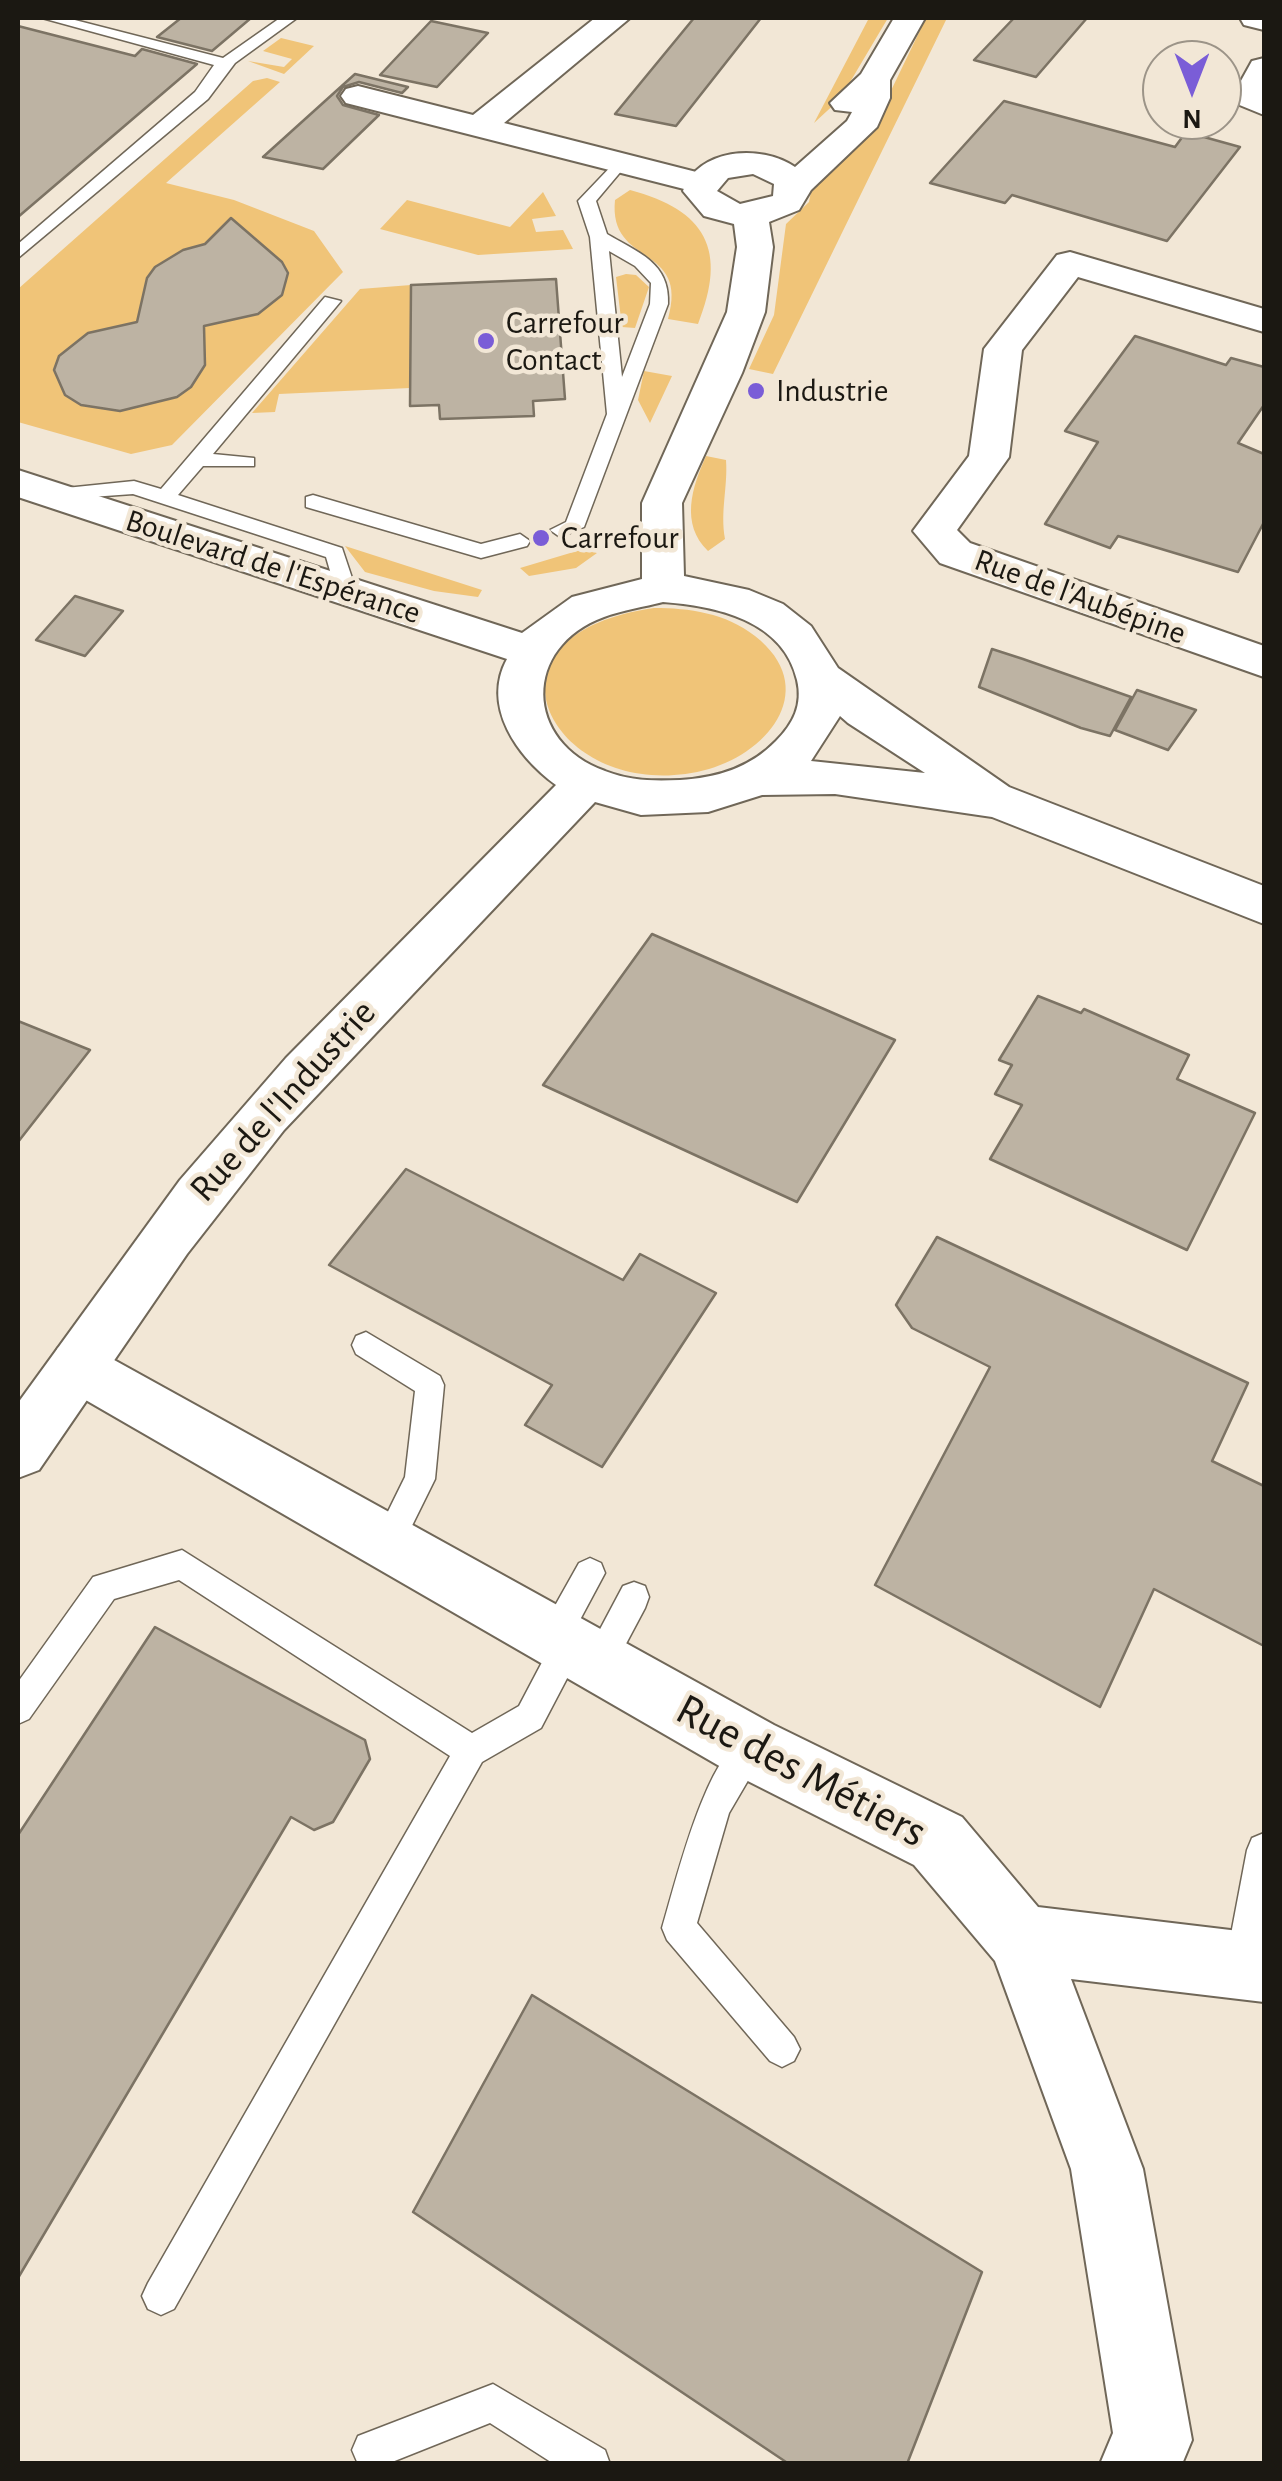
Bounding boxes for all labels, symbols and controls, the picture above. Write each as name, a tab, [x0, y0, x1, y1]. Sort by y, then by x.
north arrow	[1142, 40, 1242, 140]
text: N	[1182, 104, 1202, 132]
place label: Carrefour Contact	[506, 304, 624, 379]
marker: Carrefour Contact	[475, 330, 497, 352]
place label: Industrie	[776, 372, 889, 410]
marker: Industrie	[745, 380, 767, 402]
street label: Boulevard de l'Espérance	[121, 501, 425, 633]
place label: Carrefour	[561, 519, 679, 557]
marker: Carrefour	[530, 527, 552, 549]
street label: Rue de l'Aubépine	[969, 541, 1191, 653]
street label: Rue de l'Industrie	[180, 991, 386, 1211]
street label: Rue des Métiers	[667, 1682, 935, 1860]

